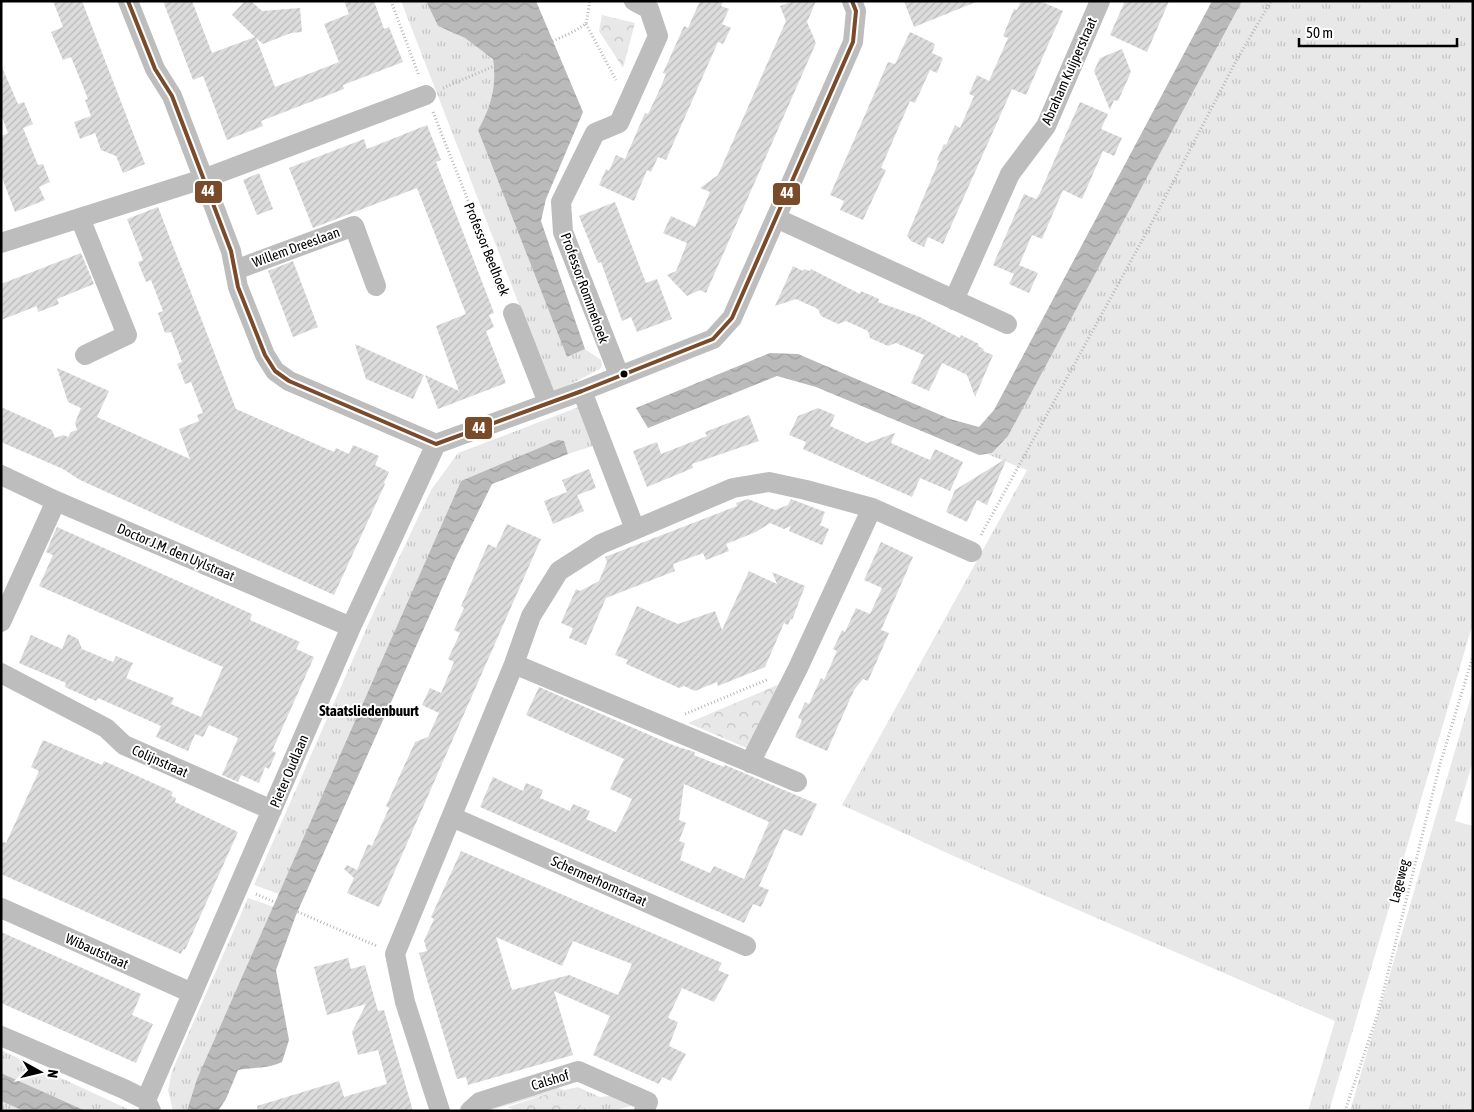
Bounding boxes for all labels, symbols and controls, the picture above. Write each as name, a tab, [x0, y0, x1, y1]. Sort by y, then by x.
street label: Abraham Kuijperstraat	[1038, 15, 1100, 127]
scale bar	[1299, 15, 1456, 47]
text: 50 m	[1306, 24, 1333, 41]
line badge: 44	[194, 180, 223, 204]
line badge: 44	[772, 182, 801, 206]
text: 44	[200, 183, 215, 199]
text: 44	[779, 185, 794, 201]
street label: Professor Beelhoek	[461, 200, 513, 298]
street label: Willem Dreeslaan	[250, 224, 342, 270]
street label: Professor Rommehoek	[558, 231, 612, 345]
unlabelled marker	[619, 369, 629, 379]
line badge: 44	[464, 416, 493, 440]
text: 44	[471, 420, 486, 436]
street label: Doctor J.M. den Uylstraat	[115, 520, 237, 584]
district label: Staatsliedenbuurt	[319, 702, 420, 719]
street label: Pieter Oudlaan	[266, 732, 312, 810]
street label: Colijnstraat	[129, 742, 191, 780]
street label: Schermerhornstraat	[549, 853, 649, 909]
street label: Lageweg	[1386, 857, 1412, 905]
street label: Wibautstraat	[63, 930, 131, 972]
north arrow	[15, 1047, 65, 1097]
street label: Calshof	[529, 1067, 571, 1093]
text: N	[44, 1069, 61, 1079]

